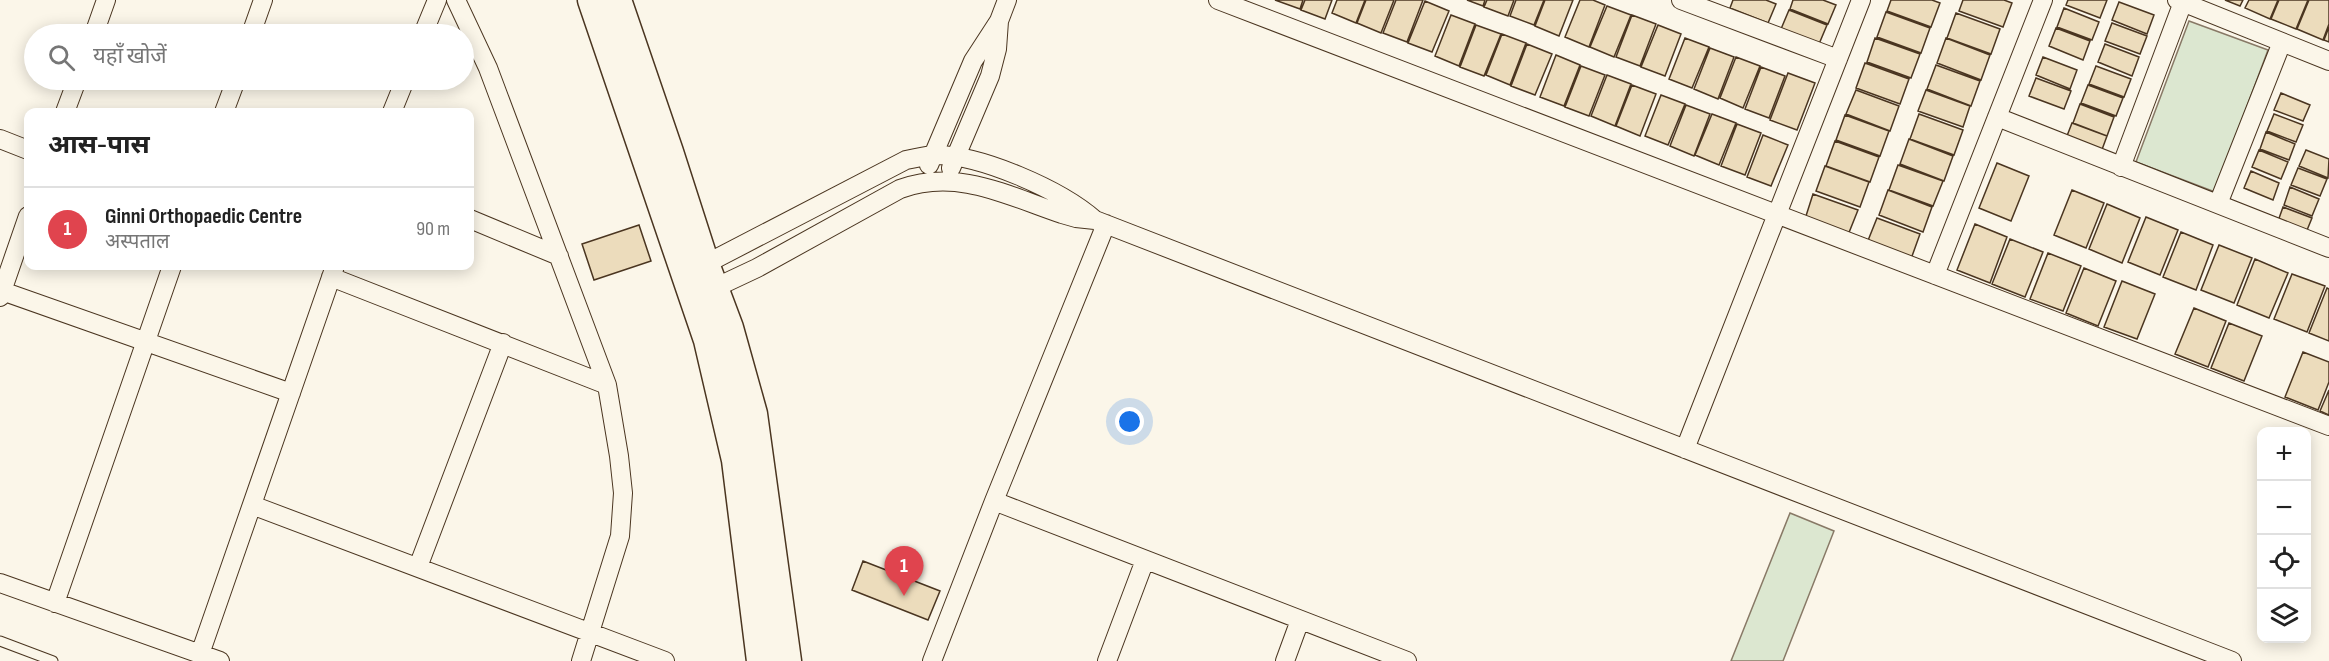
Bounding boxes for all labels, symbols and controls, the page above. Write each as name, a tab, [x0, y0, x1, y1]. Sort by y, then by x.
search box	[24, 24, 474, 90]
icon: search	[45, 41, 78, 74]
text: यहाँ खोजें	[93, 43, 167, 70]
text: आस-पास	[48, 130, 150, 161]
text: Ginni Orthopaedic Centre	[105, 203, 302, 230]
text: 1	[64, 217, 71, 241]
text: 90 m	[416, 217, 450, 241]
text: अस्पताल	[105, 230, 170, 254]
your location	[1115, 407, 1144, 436]
map controls	[2257, 427, 2311, 643]
button: +	[2257, 427, 2311, 481]
button: −	[2257, 481, 2311, 535]
button: locate	[2257, 535, 2311, 589]
pin: 1	[884, 546, 924, 596]
button: layers	[2257, 589, 2311, 643]

